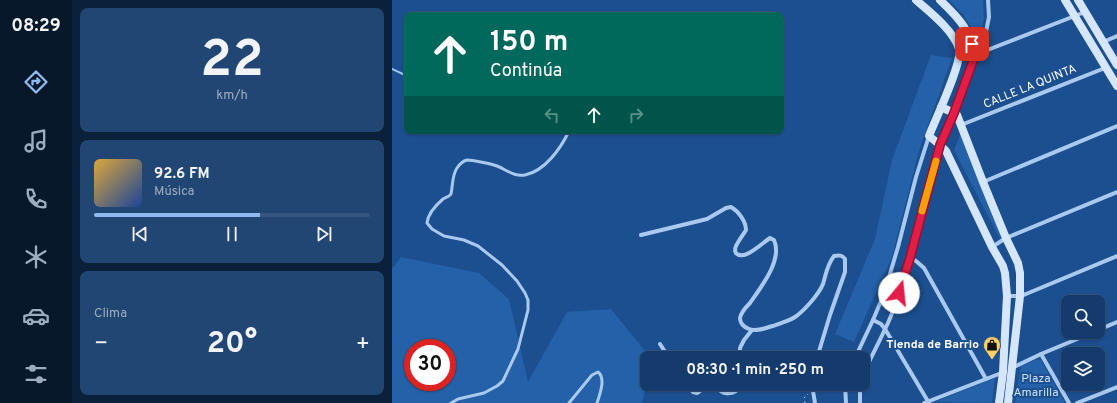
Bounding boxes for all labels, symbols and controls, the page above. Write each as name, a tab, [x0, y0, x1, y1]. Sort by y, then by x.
text: 08:29	[11, 15, 61, 38]
text: 150 m	[490, 25, 568, 61]
pin	[955, 27, 989, 61]
icon: ahead	[424, 28, 476, 80]
text: 22	[200, 29, 264, 95]
icon: arrive	[961, 33, 983, 55]
text: Continúa	[490, 60, 562, 83]
street label: CALLE LA QUINTA	[981, 61, 1079, 113]
icon: directions	[22, 68, 50, 96]
text: km/h	[216, 88, 248, 104]
icon: left	[541, 104, 563, 126]
icon: ahead	[583, 104, 605, 126]
icon: right	[625, 104, 647, 126]
icon: music	[22, 127, 50, 155]
text: 92.6 FM	[154, 165, 210, 184]
text: Música	[154, 184, 194, 200]
icon: phone	[22, 185, 50, 213]
icon: previous	[129, 223, 151, 245]
icon: pause	[221, 223, 243, 245]
icon: next	[313, 223, 335, 245]
icon: climate	[22, 243, 50, 271]
position arrow	[878, 272, 920, 314]
map controls	[1061, 295, 1105, 391]
button: search	[1061, 295, 1105, 339]
icon: car	[22, 302, 50, 330]
text: Clima	[94, 306, 127, 322]
text: 20°	[207, 326, 257, 363]
text: −	[94, 331, 108, 358]
text: +	[356, 331, 370, 358]
shop icon: Tienda de Barrio	[982, 335, 1002, 360]
place label: Tienda de Barrio	[886, 337, 979, 353]
speed limit sign: 30	[404, 339, 456, 391]
button: layers	[1061, 347, 1105, 391]
icon: filters	[22, 360, 50, 388]
text: 08:30 · 1 min · 250 m	[686, 361, 824, 380]
park label: Plaza Amarilla	[1013, 371, 1059, 401]

